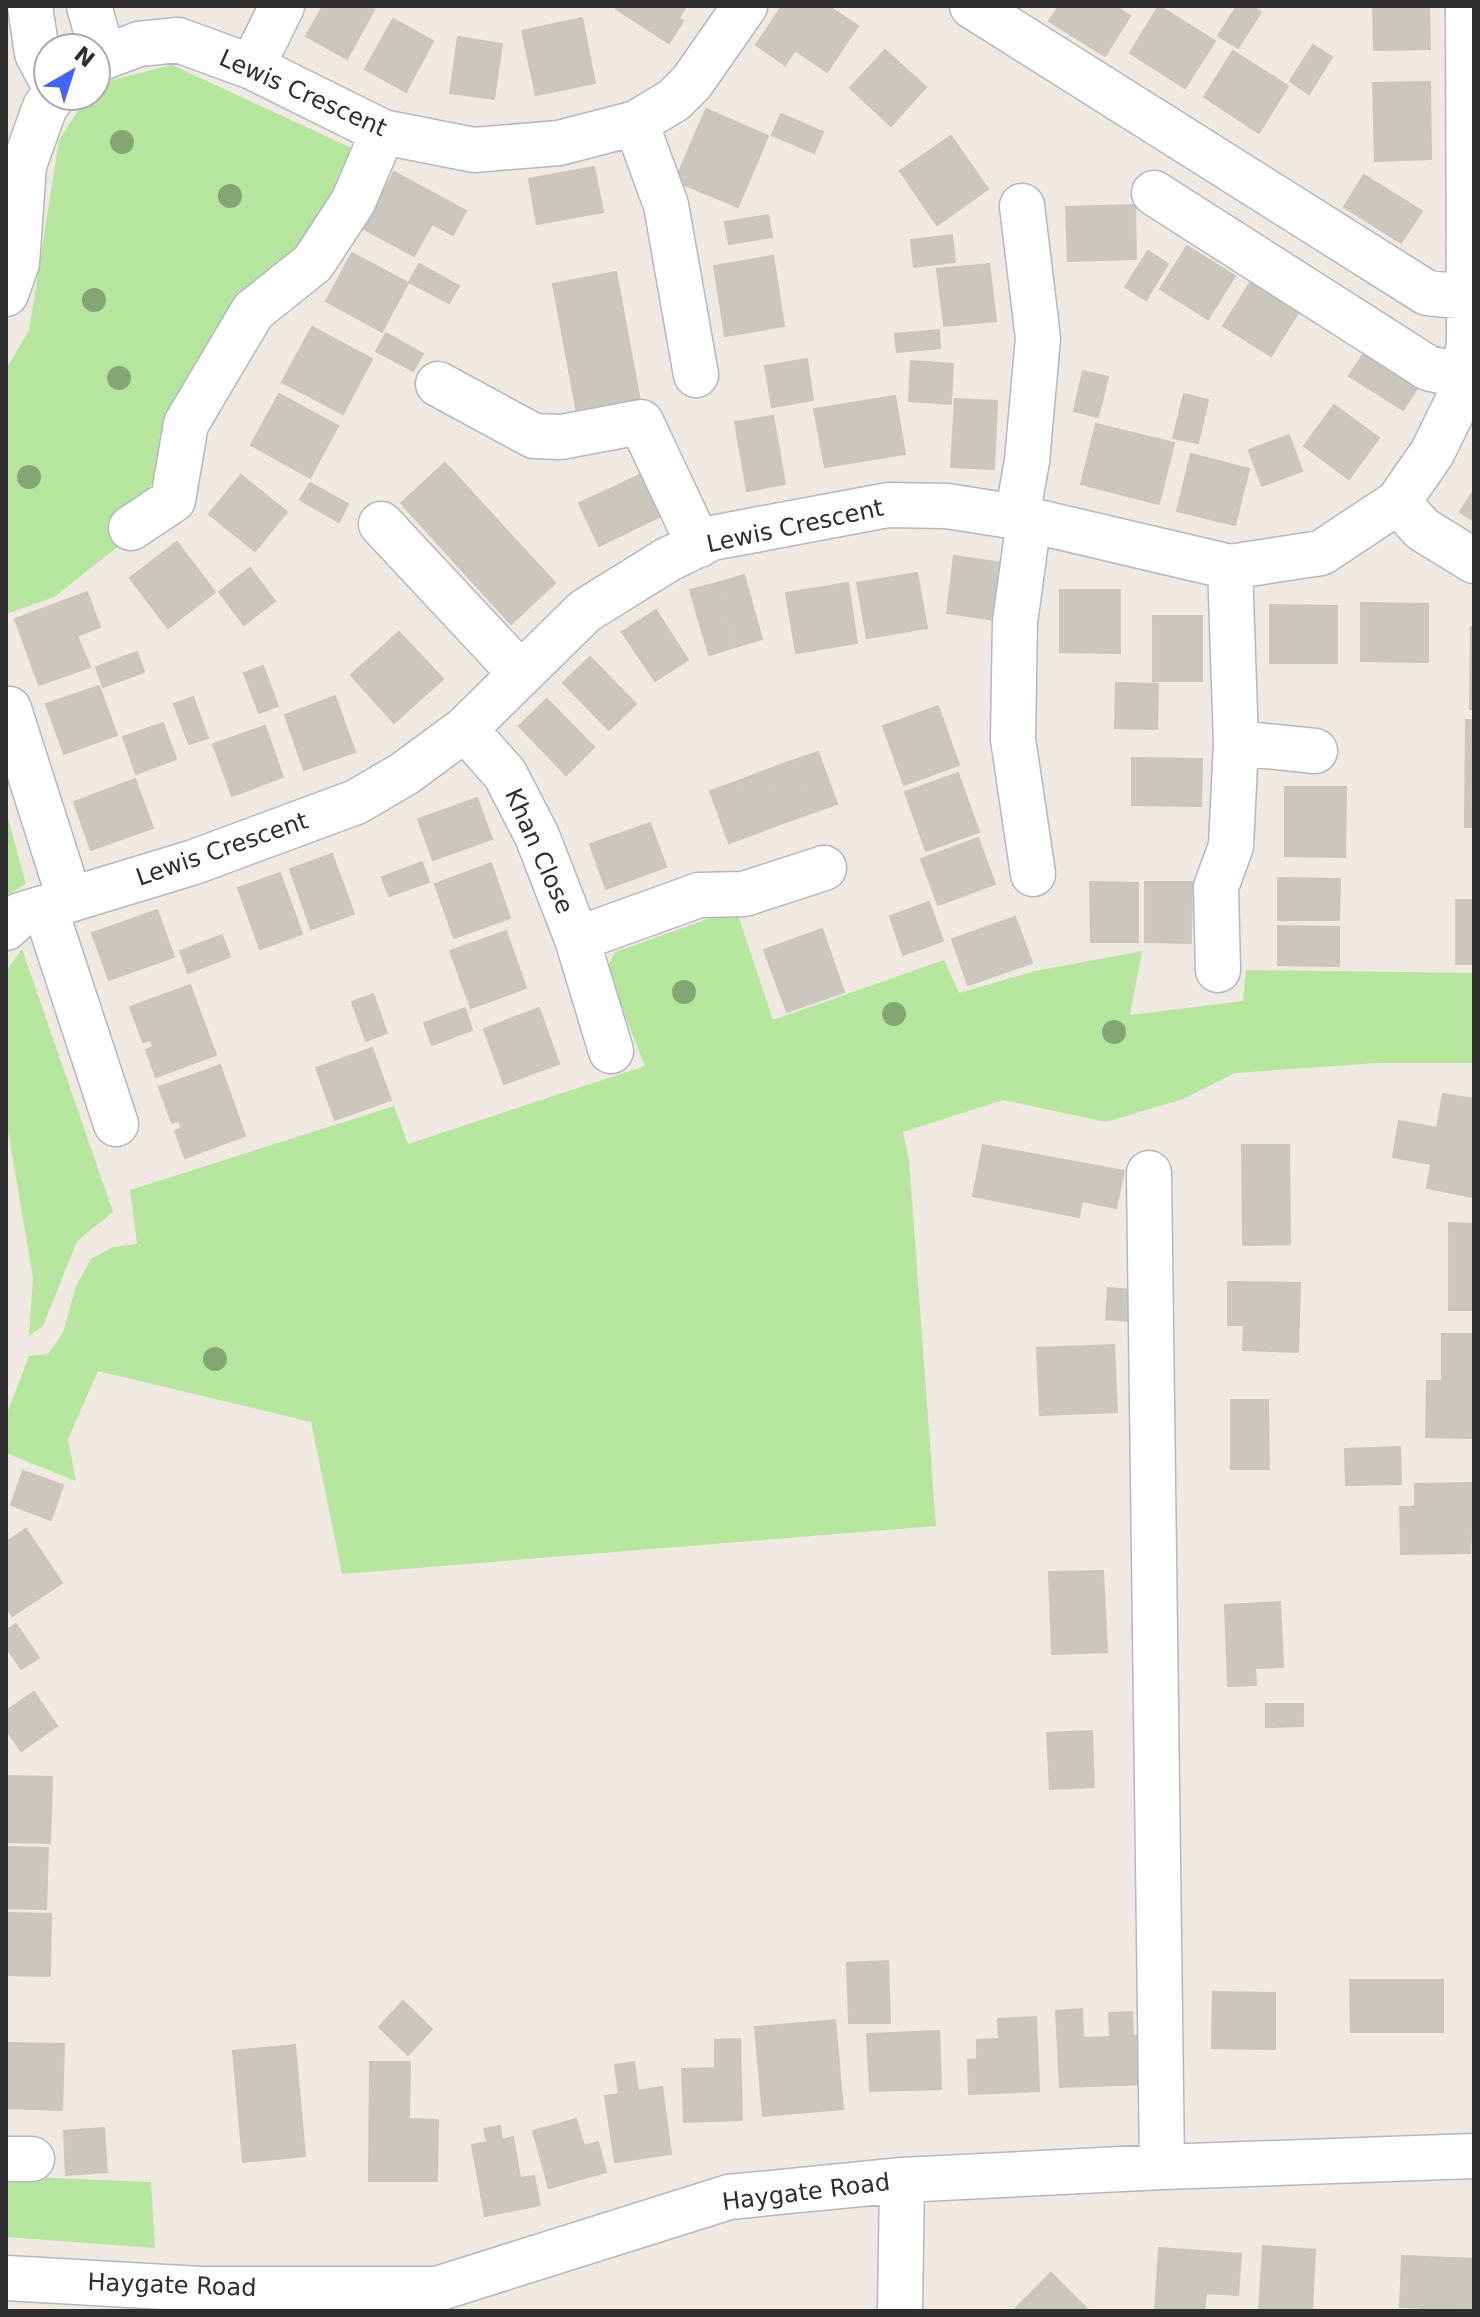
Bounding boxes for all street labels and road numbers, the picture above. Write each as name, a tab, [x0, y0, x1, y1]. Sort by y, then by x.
street label: Lewis Crescent	[215, 44, 391, 142]
street label: Lewis Crescent	[704, 494, 886, 558]
street label: Khan Close	[499, 784, 579, 918]
street label: Lewis Crescent	[132, 806, 312, 892]
street label: Haygate Road	[720, 2168, 892, 2216]
street label: Haygate Road	[87, 2268, 257, 2302]

